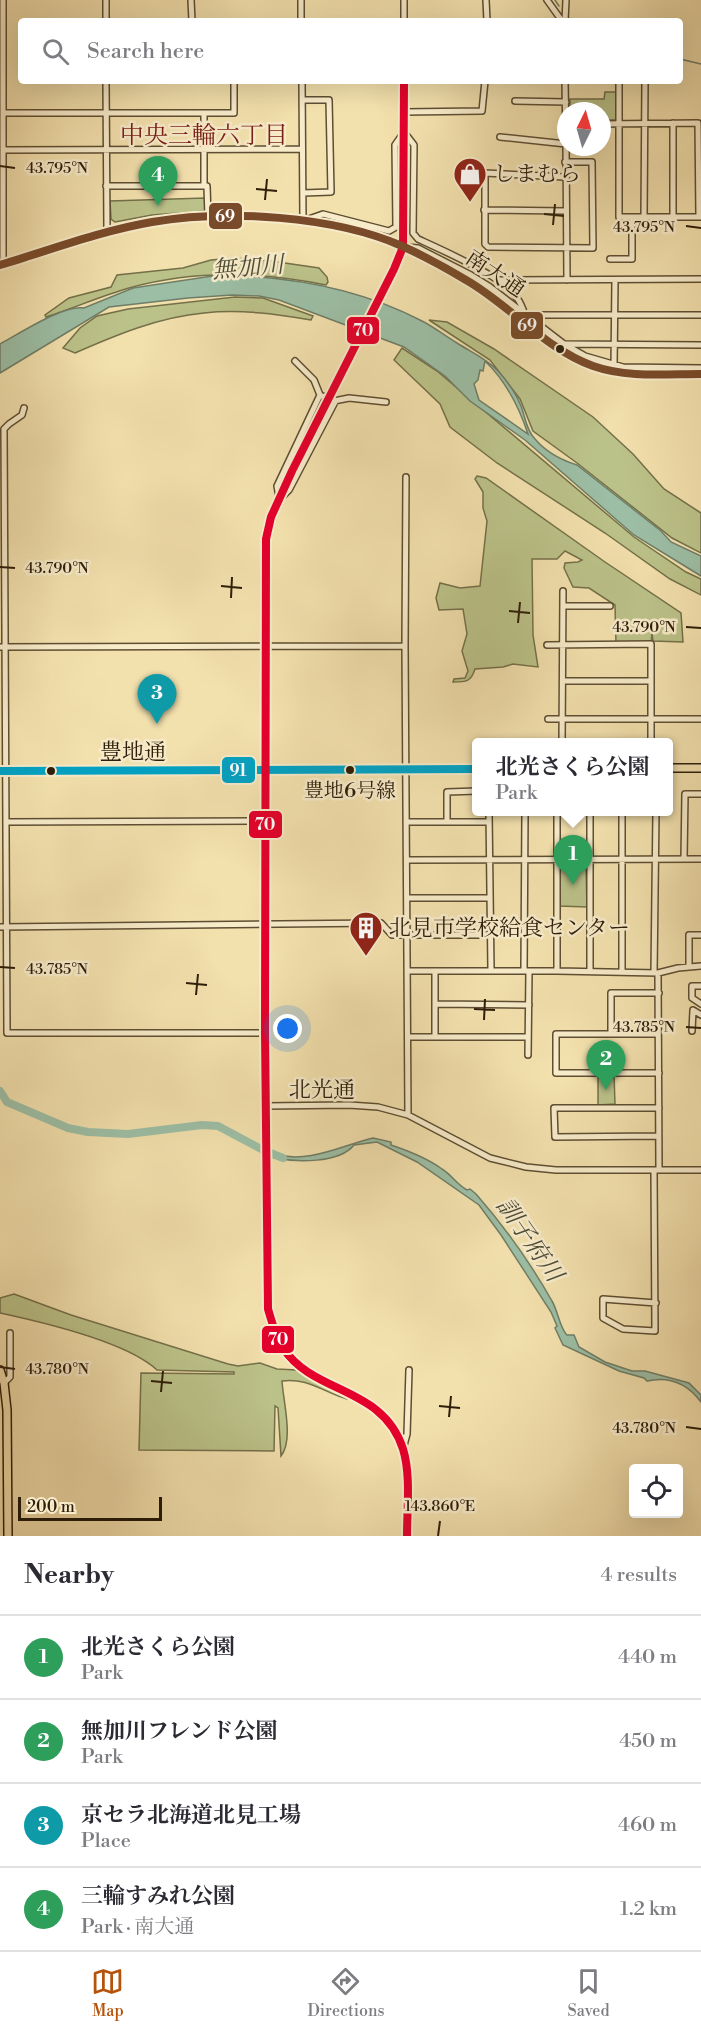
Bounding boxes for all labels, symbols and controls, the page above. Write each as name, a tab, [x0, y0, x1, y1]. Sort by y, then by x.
search box	[18, 18, 683, 84]
icon: search	[39, 35, 72, 68]
text: Search here	[87, 38, 204, 65]
north arrow	[557, 102, 611, 156]
district label: 中央三輪六丁目	[120, 121, 288, 151]
pin: 4	[138, 156, 178, 206]
shop icon: しまむら	[452, 156, 488, 203]
text: 43.795°N	[26, 159, 88, 178]
place label: しまむら	[493, 161, 581, 188]
line badge: 69	[208, 202, 243, 230]
text: 69	[215, 207, 235, 227]
text: 43.795°N	[613, 218, 675, 237]
street label: 南大通	[460, 244, 530, 304]
water label: 無加川	[211, 250, 288, 286]
line badge: 69	[510, 311, 544, 340]
line badge: 70	[346, 316, 380, 345]
text: 69	[517, 316, 537, 336]
text: 70	[353, 321, 373, 341]
unlabelled marker	[554, 343, 566, 355]
text: 43.790°N	[25, 559, 89, 578]
text: 43.790°N	[612, 618, 676, 637]
pin: 3	[138, 674, 176, 724]
popup	[472, 738, 673, 816]
street label: 豊地通	[100, 739, 166, 766]
text: 北光さくら公園	[495, 754, 650, 781]
line badge: 91	[221, 756, 256, 784]
text: 91	[229, 761, 247, 781]
marker: 豊地6号線	[344, 764, 356, 776]
unlabelled marker	[45, 765, 57, 777]
place label: 豊地6号線	[304, 779, 396, 804]
text: Park	[495, 781, 537, 806]
line badge: 70	[248, 810, 283, 839]
text: 70	[255, 815, 275, 835]
pin: 1	[554, 836, 592, 885]
building icon: 北見市学校給食センター	[348, 910, 384, 957]
place label: 北見市学校給食センター	[389, 915, 630, 942]
text: 43.785°N	[26, 960, 88, 979]
your location	[273, 1014, 302, 1043]
text: 43.785°N	[613, 1018, 675, 1037]
pin: 2	[586, 1040, 626, 1090]
street label: 北光通	[289, 1077, 355, 1104]
water label: 訓子府川	[489, 1192, 571, 1290]
line badge: 70	[261, 1325, 295, 1354]
text: 70	[268, 1330, 288, 1350]
text: 43.780°N	[25, 1360, 89, 1379]
text: 43.780°N	[612, 1419, 676, 1438]
map controls	[629, 1464, 683, 1518]
button: locate	[629, 1464, 683, 1518]
scale bar	[18, 1494, 162, 1522]
text: 200 m	[27, 1497, 75, 1517]
text: 143.860°E	[405, 1497, 475, 1516]
text: Nearby	[24, 1559, 114, 1591]
text: 4 results	[600, 1563, 677, 1588]
text: 北光さくら公園	[81, 1634, 235, 1661]
text: 1	[39, 1645, 48, 1670]
text: 440 m	[618, 1645, 677, 1670]
text: Park	[81, 1661, 123, 1686]
text: 無加川フレンド公園	[81, 1718, 278, 1745]
text: 2	[37, 1729, 50, 1754]
text: 450 m	[619, 1729, 677, 1754]
text: Park	[81, 1745, 123, 1770]
text: 京セラ北海道北見工場	[81, 1802, 301, 1829]
text: 3	[37, 1813, 50, 1838]
text: 460 m	[618, 1813, 677, 1838]
text: Place	[81, 1829, 131, 1854]
text: 三輪すみれ公園	[81, 1883, 235, 1910]
text: 4	[37, 1897, 50, 1922]
text: 1.2 km	[620, 1897, 677, 1922]
text: Park · 南大通	[81, 1915, 194, 1940]
tab: Map	[91, 1965, 124, 2021]
tab: Directions	[307, 1965, 385, 2021]
tab: Saved	[567, 1965, 610, 2021]

